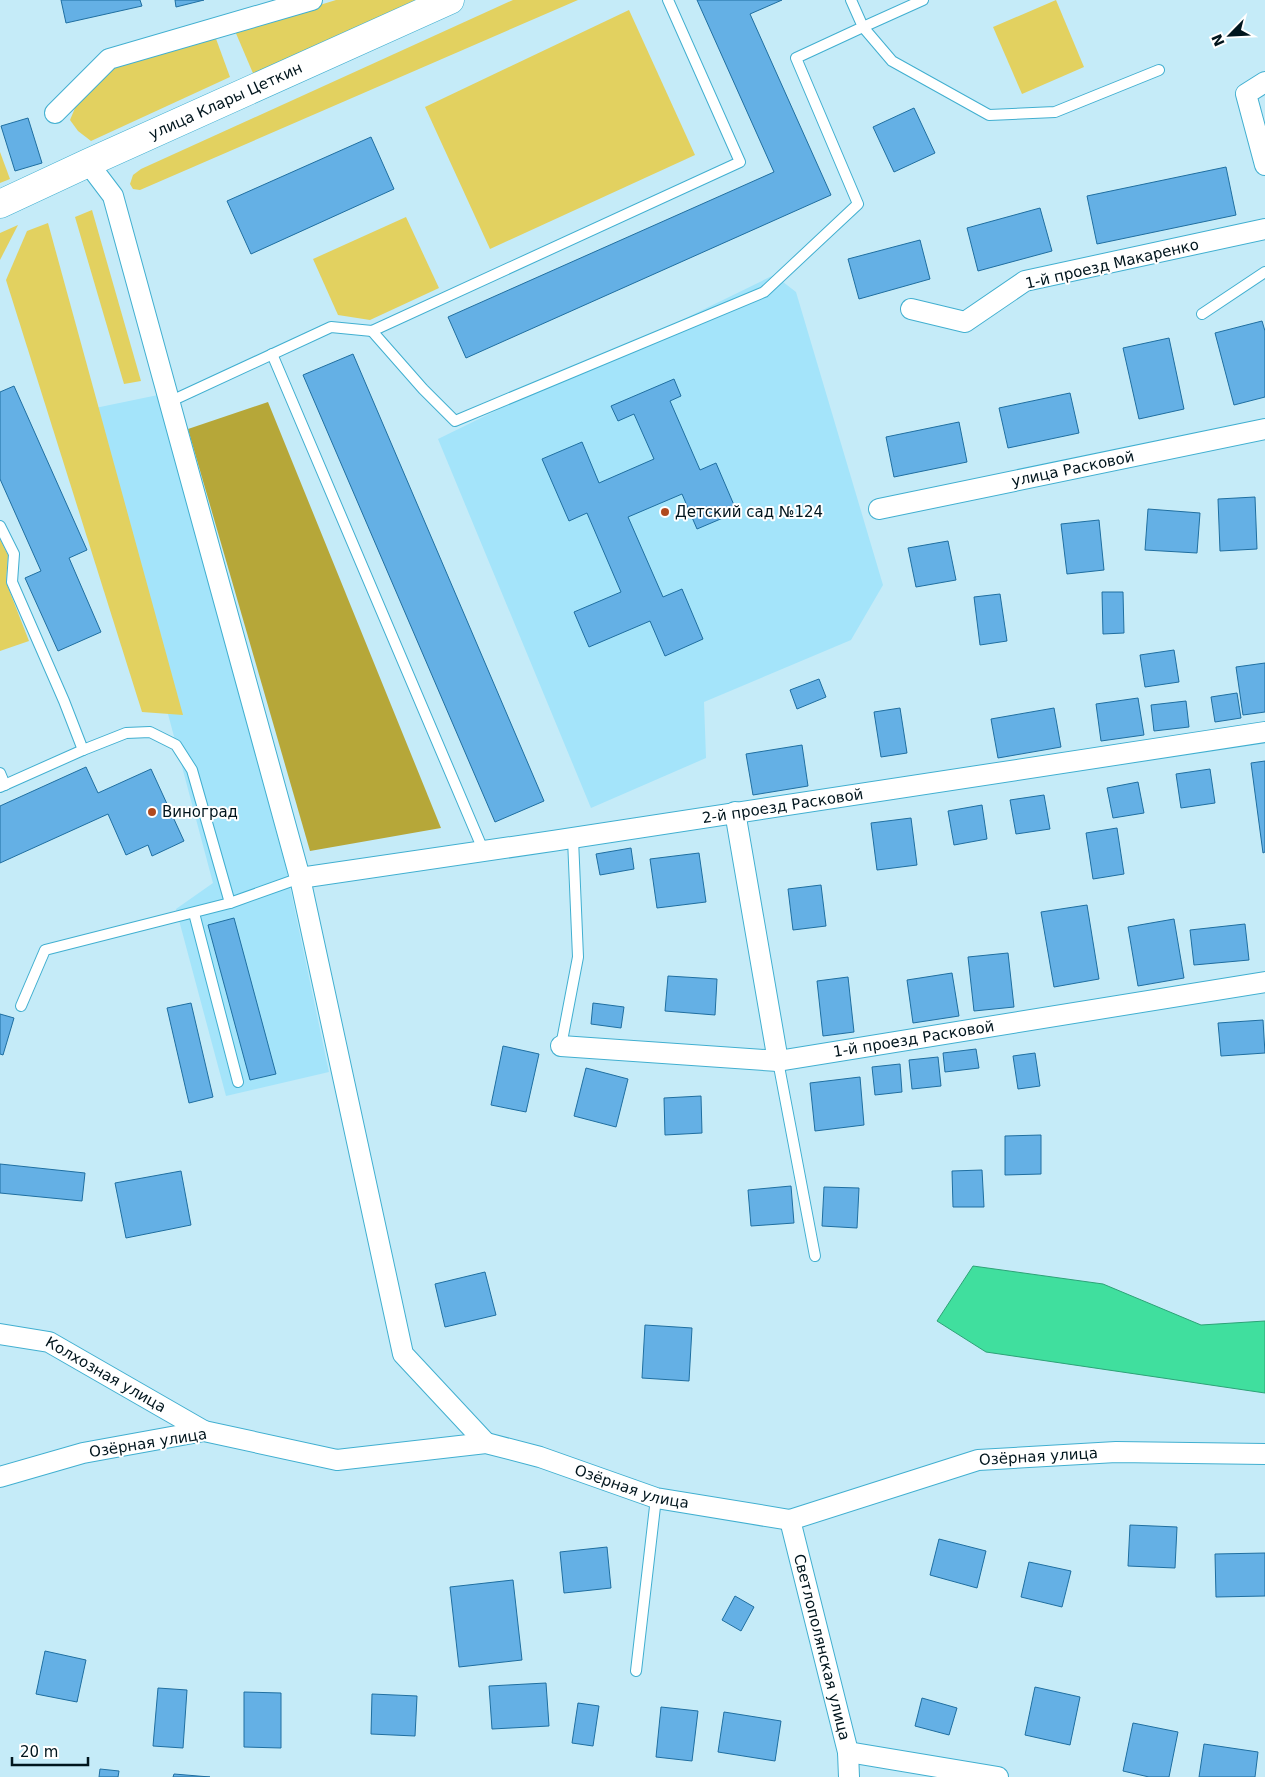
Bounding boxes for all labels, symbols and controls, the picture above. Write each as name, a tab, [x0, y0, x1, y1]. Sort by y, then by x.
north arrow	[1205, 10, 1255, 60]
text: N	[1208, 32, 1228, 49]
street label: улица Клары Цеткин	[146, 59, 305, 143]
street label: 1-й проезд Макаренко	[1023, 235, 1201, 293]
street label: улица Расковой	[1010, 447, 1136, 490]
place label: Детский сад №124	[675, 503, 823, 521]
marker: Детский сад №124	[659, 506, 671, 518]
street label: 2-й проезд Расковой	[701, 785, 865, 827]
place label: Виноград	[162, 803, 238, 821]
marker: Виноград	[146, 806, 158, 818]
street label: 1-й проезд Расковой	[832, 1017, 996, 1061]
street label: Колхозная улица	[42, 1333, 169, 1416]
street label: Озёрная улица	[88, 1425, 208, 1461]
street label: Озёрная улица	[979, 1444, 1098, 1469]
street label: Озёрная улица	[572, 1461, 690, 1512]
street label: Светлополянская улица	[790, 1552, 854, 1742]
scale bar	[12, 1734, 89, 1766]
text: 20 m	[20, 1743, 58, 1761]

